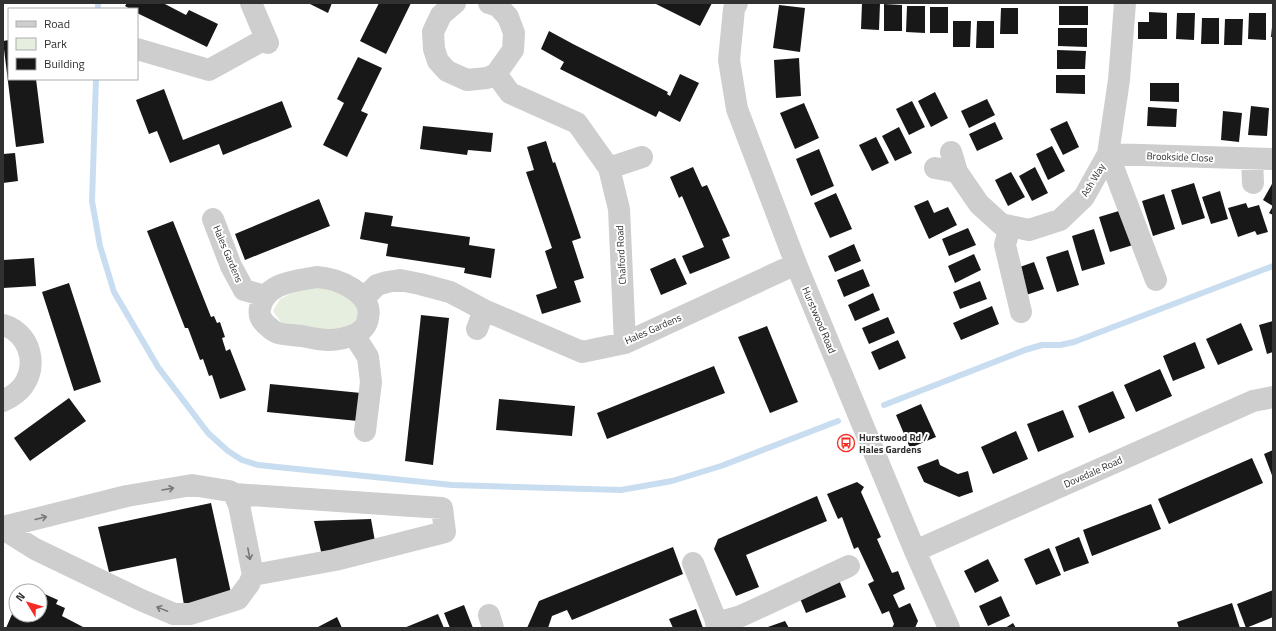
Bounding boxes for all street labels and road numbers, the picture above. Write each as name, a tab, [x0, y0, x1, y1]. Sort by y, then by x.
street label: Brookside Close	[1146, 148, 1214, 166]
street label: Ash Way	[1077, 160, 1109, 200]
street label: Hales Gardens	[209, 223, 247, 285]
street label: Chalford Road	[612, 225, 630, 285]
street label: Hurstwood Road	[798, 284, 840, 356]
street label: Hales Gardens	[622, 310, 684, 348]
street label: Dovedale Road	[1061, 452, 1125, 492]

